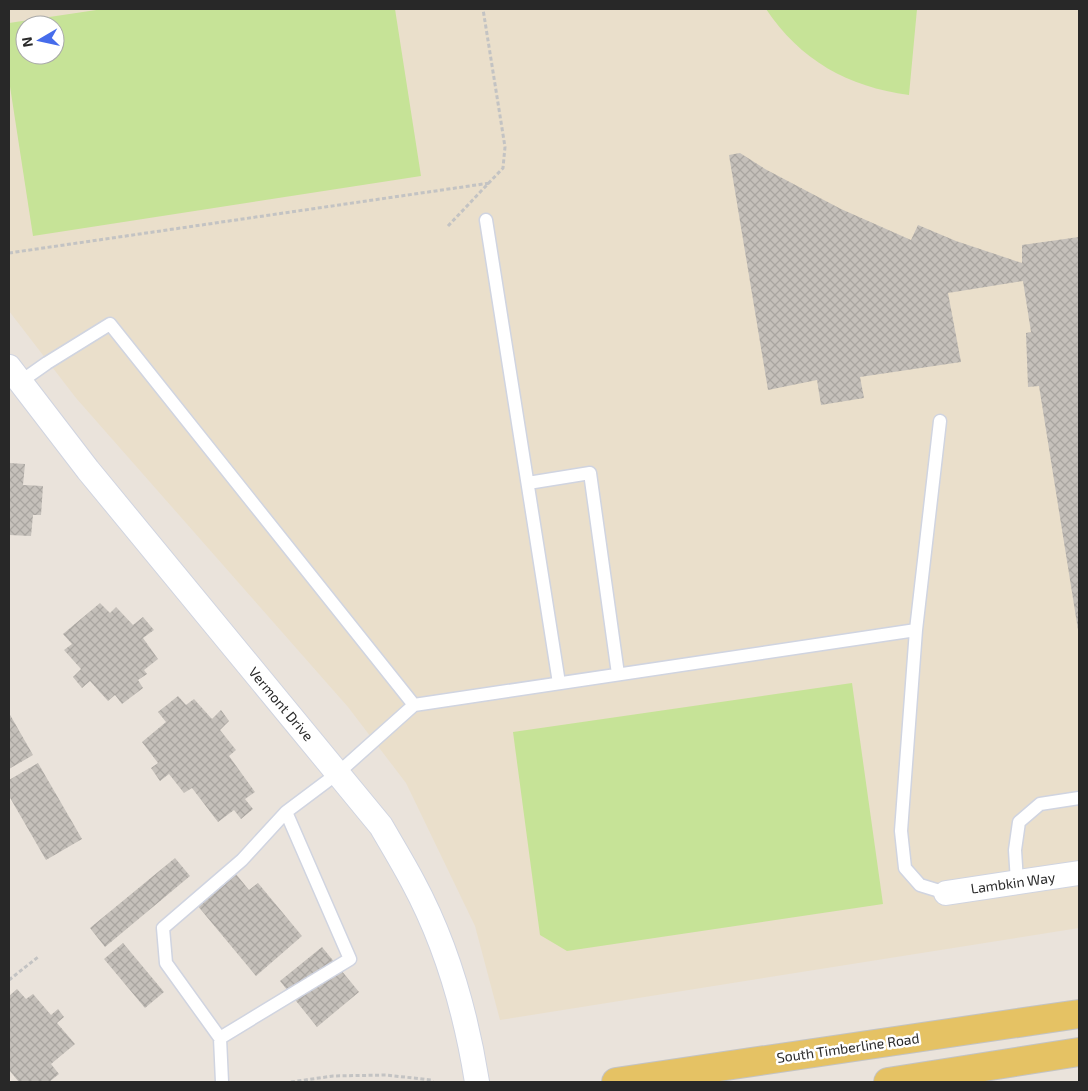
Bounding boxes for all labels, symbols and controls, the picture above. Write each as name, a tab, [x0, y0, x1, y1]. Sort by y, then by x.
north arrow	[15, 15, 65, 65]
text: N	[17, 36, 36, 48]
street label: Vermont Drive	[246, 663, 317, 744]
street label: Lambkin Way	[970, 868, 1057, 897]
street label: South Timberline Road	[776, 1029, 920, 1066]

